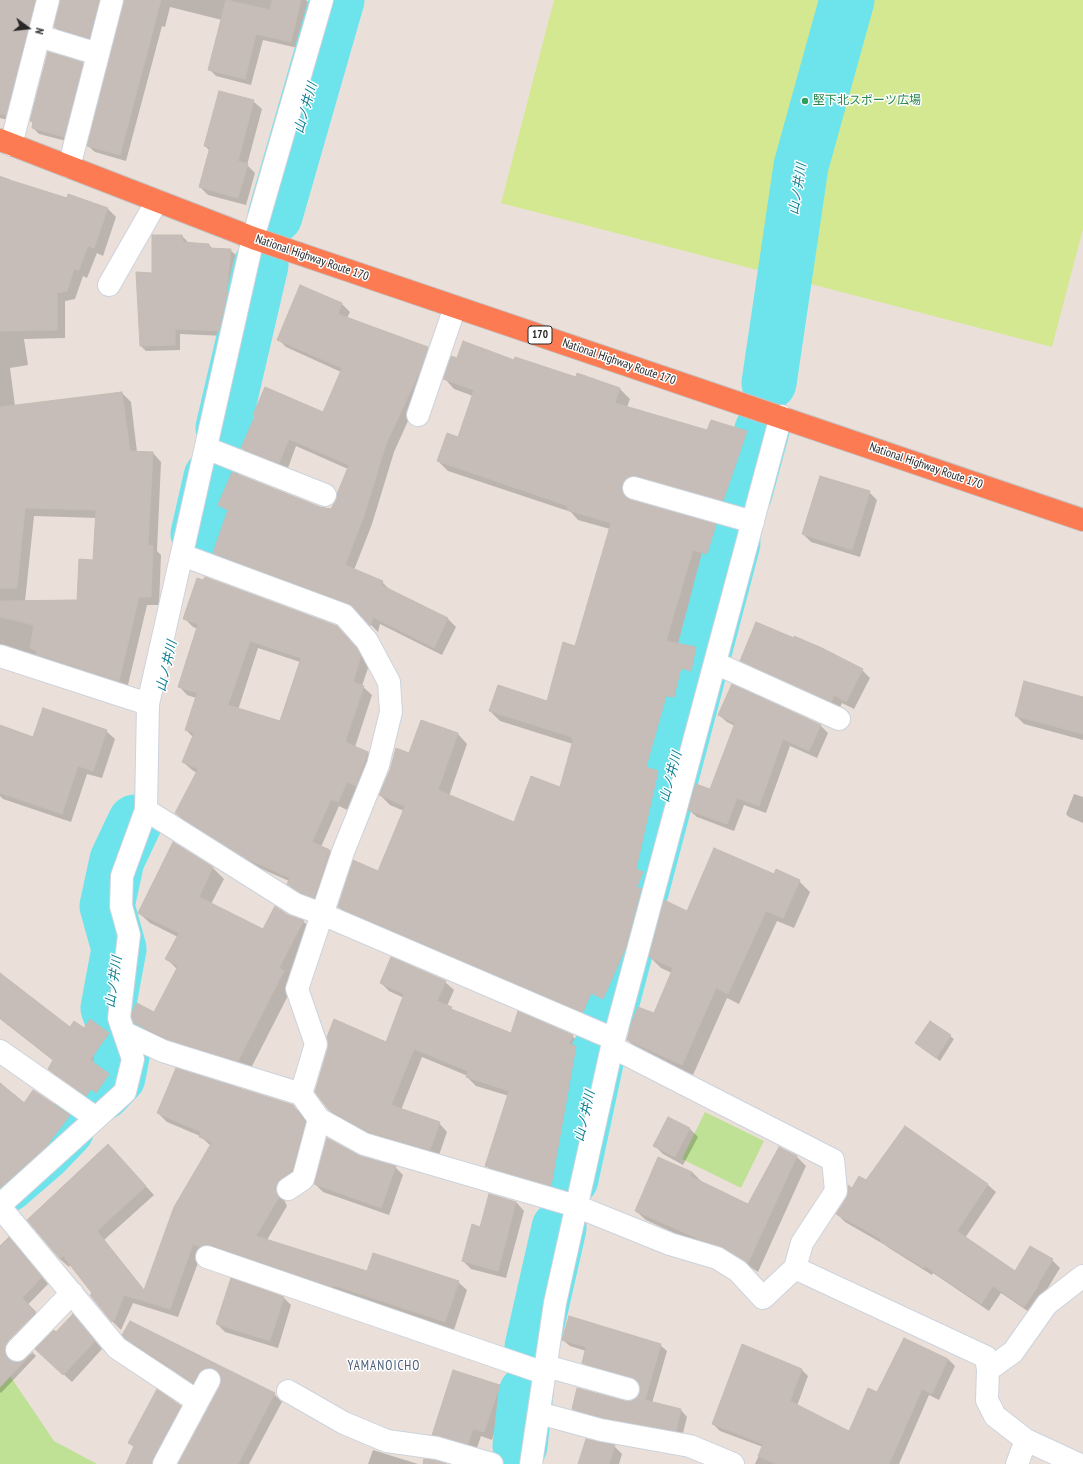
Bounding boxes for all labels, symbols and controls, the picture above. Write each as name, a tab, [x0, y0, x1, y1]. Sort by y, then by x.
north arrow	[8, 8, 48, 48]
text: N	[32, 26, 47, 36]
water label: 山ノ井川	[291, 81, 321, 135]
place label: 堅下北スポーツ広場	[813, 94, 921, 108]
marker: 堅下北スポーツ広場	[800, 96, 810, 106]
water label: 山ノ井川	[786, 162, 810, 216]
street label: National Highway Route 170	[254, 232, 370, 284]
road number: 170	[528, 326, 552, 344]
street label: National Highway Route 170	[561, 336, 677, 388]
street label: National Highway Route 170	[868, 440, 984, 492]
water label: 山ノ井川	[154, 639, 180, 693]
water label: 山ノ井川	[657, 750, 685, 804]
water label: 山ノ井川	[103, 955, 125, 1009]
water label: 山ノ井川	[572, 1089, 598, 1143]
district label: YAMANOICHO	[348, 1358, 420, 1374]

